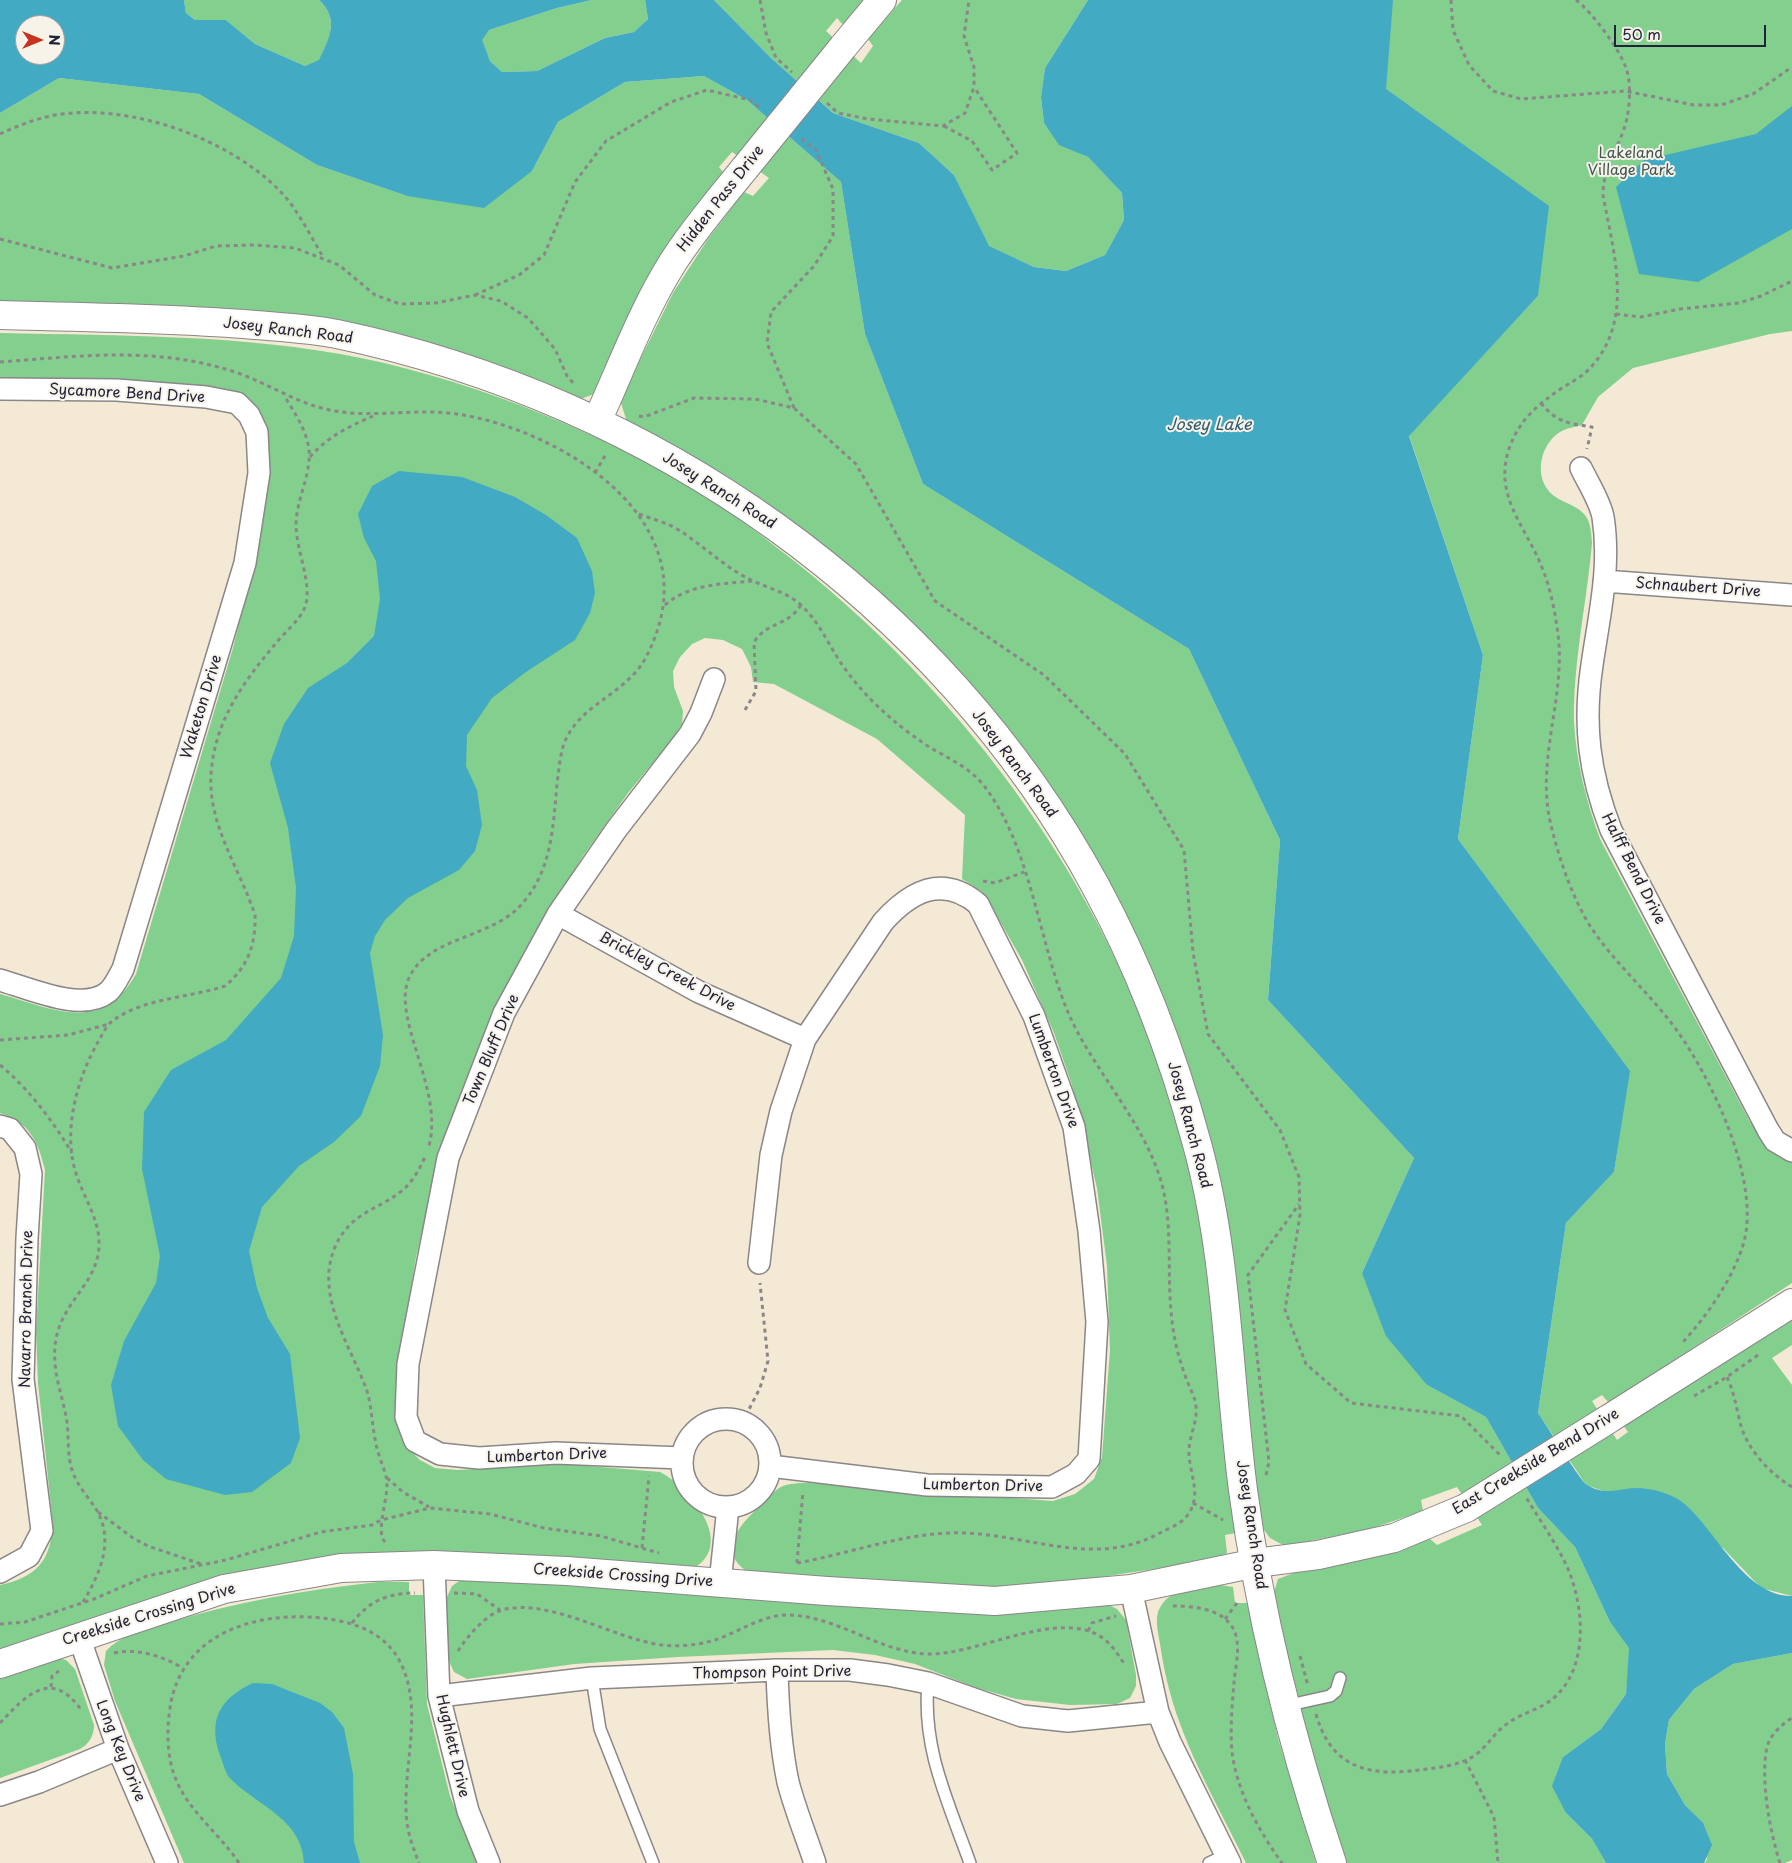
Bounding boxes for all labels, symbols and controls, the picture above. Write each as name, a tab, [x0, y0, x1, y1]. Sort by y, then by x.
north arrow	[15, 15, 65, 65]
scale bar	[1617, 15, 1770, 47]
text: 50 m	[1622, 22, 1661, 45]
text: N	[44, 34, 65, 46]
street label: Hidden Pass Drive	[674, 142, 768, 256]
park label: Lakeland Village Park	[1588, 145, 1674, 180]
street label: Josey Ranch Road	[222, 314, 354, 348]
street label: Sycamore Bend Drive	[49, 381, 205, 407]
water label: Josey Lake	[1167, 416, 1251, 436]
street label: Josey Ranch Road	[659, 449, 779, 533]
street label: Schnaubert Drive	[1635, 575, 1761, 601]
street label: Waketon Drive	[178, 653, 226, 761]
street label: Josey Ranch Road	[967, 706, 1061, 822]
street label: Halff Bend Drive	[1597, 810, 1669, 928]
street label: Brickley Creek Drive	[596, 928, 738, 1016]
street label: Town Bluff Drive	[460, 992, 524, 1108]
street label: Lumberton Drive	[1024, 1011, 1082, 1131]
street label: Josey Ranch Road	[1163, 1060, 1215, 1190]
street label: Navarro Branch Drive	[17, 1230, 37, 1388]
street label: East Creekside Bend Drive	[1450, 1405, 1622, 1519]
street label: Lumberton Drive	[487, 1445, 607, 1467]
street label: Josey Ranch Road	[1232, 1459, 1270, 1591]
street label: Lumberton Drive	[923, 1476, 1043, 1496]
street label: Creekside Crossing Drive	[532, 1561, 714, 1591]
street label: Creekside Crossing Drive	[60, 1580, 238, 1650]
street label: Thompson Point Drive	[692, 1663, 852, 1683]
street label: Hughlett Drive	[431, 1693, 473, 1799]
street label: Long Key Drive	[91, 1698, 149, 1804]

